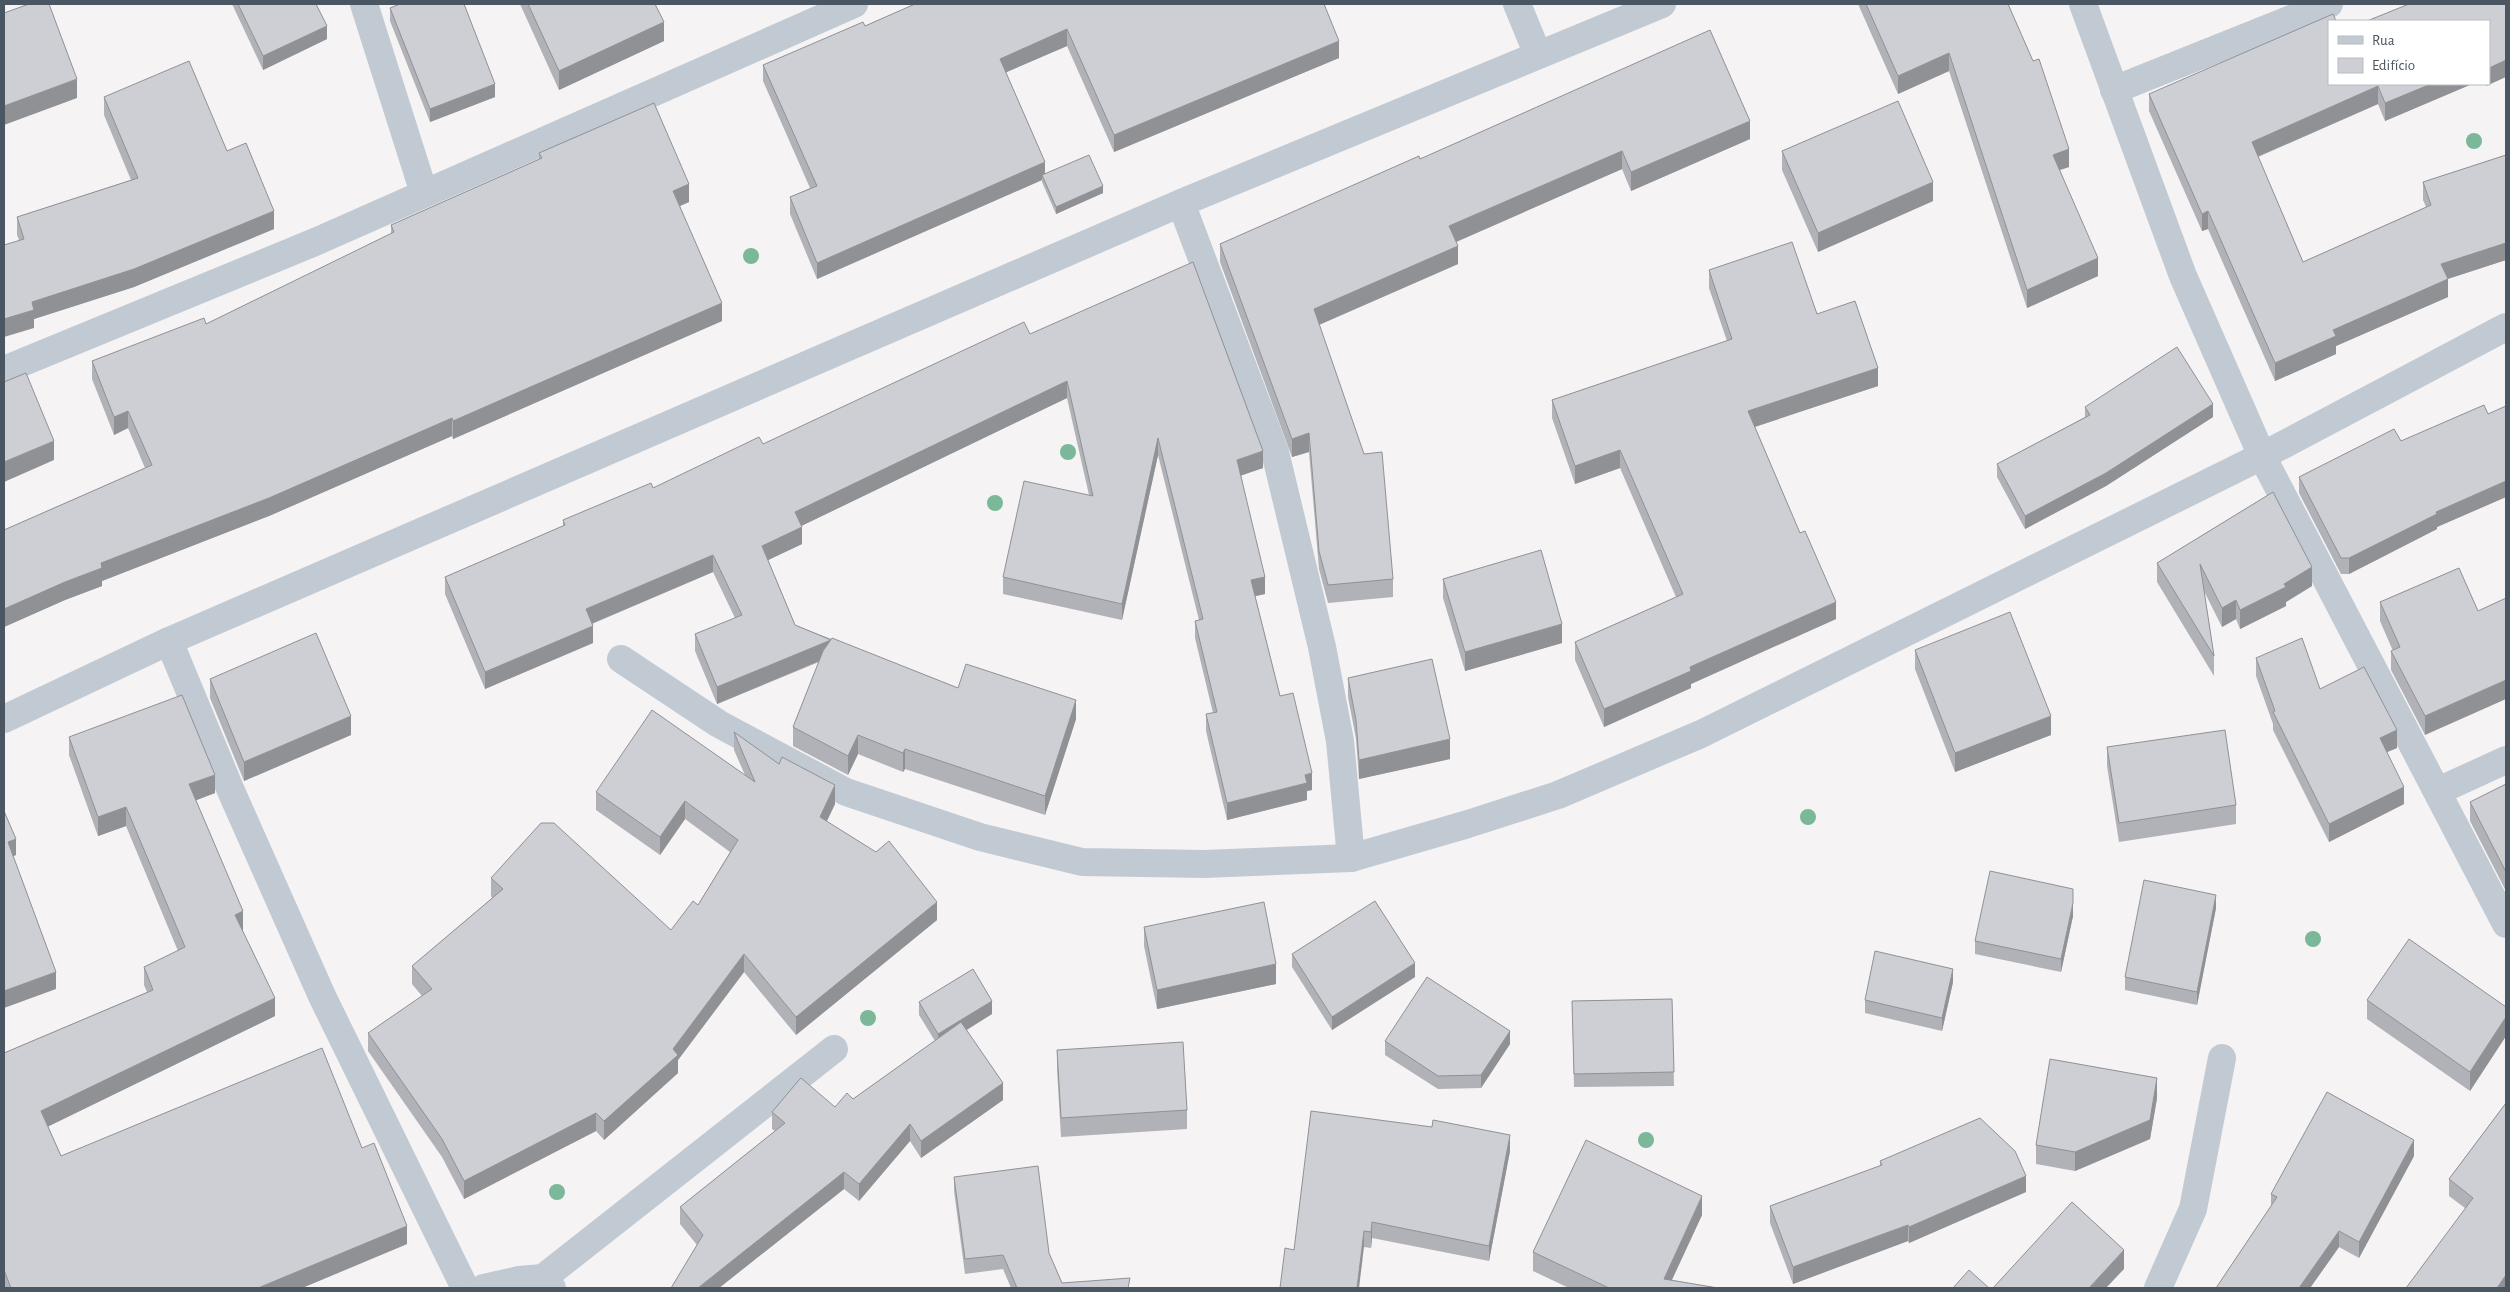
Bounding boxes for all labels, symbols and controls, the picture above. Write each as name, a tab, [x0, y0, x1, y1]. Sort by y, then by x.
legend	[2328, 20, 2490, 85]
text: Rua	[2372, 33, 2395, 48]
text: Edifício	[2372, 58, 2415, 73]

